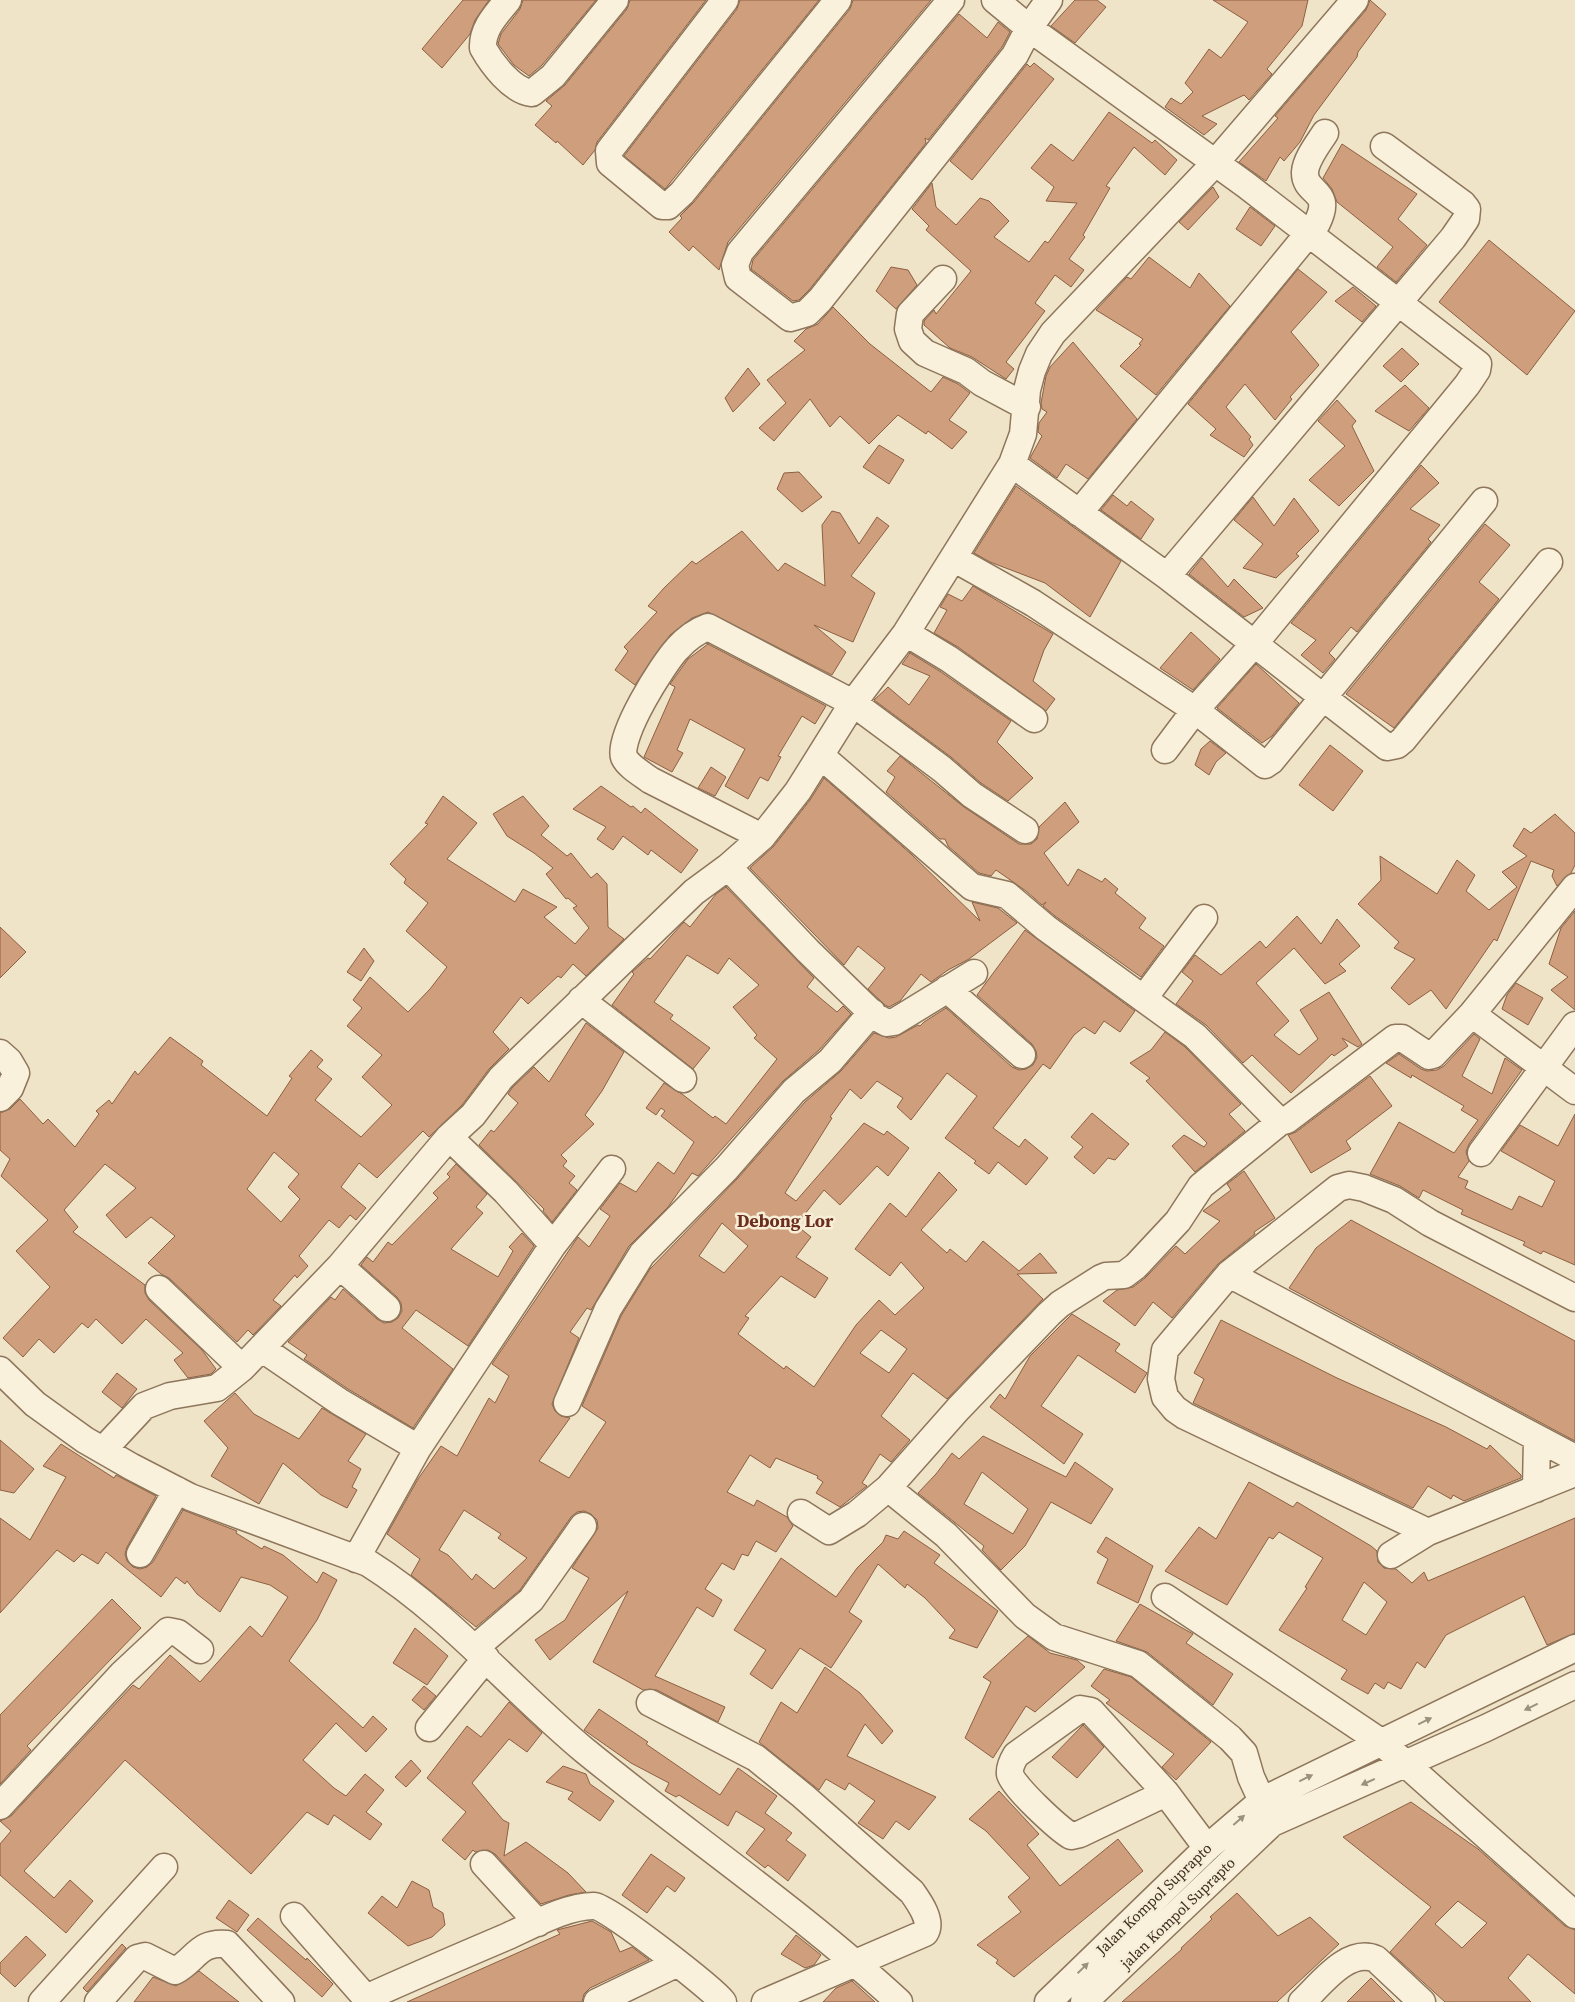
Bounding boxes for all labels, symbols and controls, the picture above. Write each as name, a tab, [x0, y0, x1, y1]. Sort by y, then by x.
district label: Debong Lor	[737, 1208, 834, 1233]
one-way arrow	[1524, 1703, 1538, 1711]
one-way arrow	[1418, 1716, 1432, 1724]
one-way arrow	[1299, 1774, 1314, 1782]
one-way arrow	[1361, 1778, 1375, 1786]
one-way arrow	[1232, 1815, 1245, 1826]
street label: Jalan Kompol Suprapto	[1090, 1838, 1216, 1960]
street label: jalan Kompol Suprapto	[1114, 1852, 1240, 1975]
one-way arrow	[1076, 1962, 1088, 1974]

